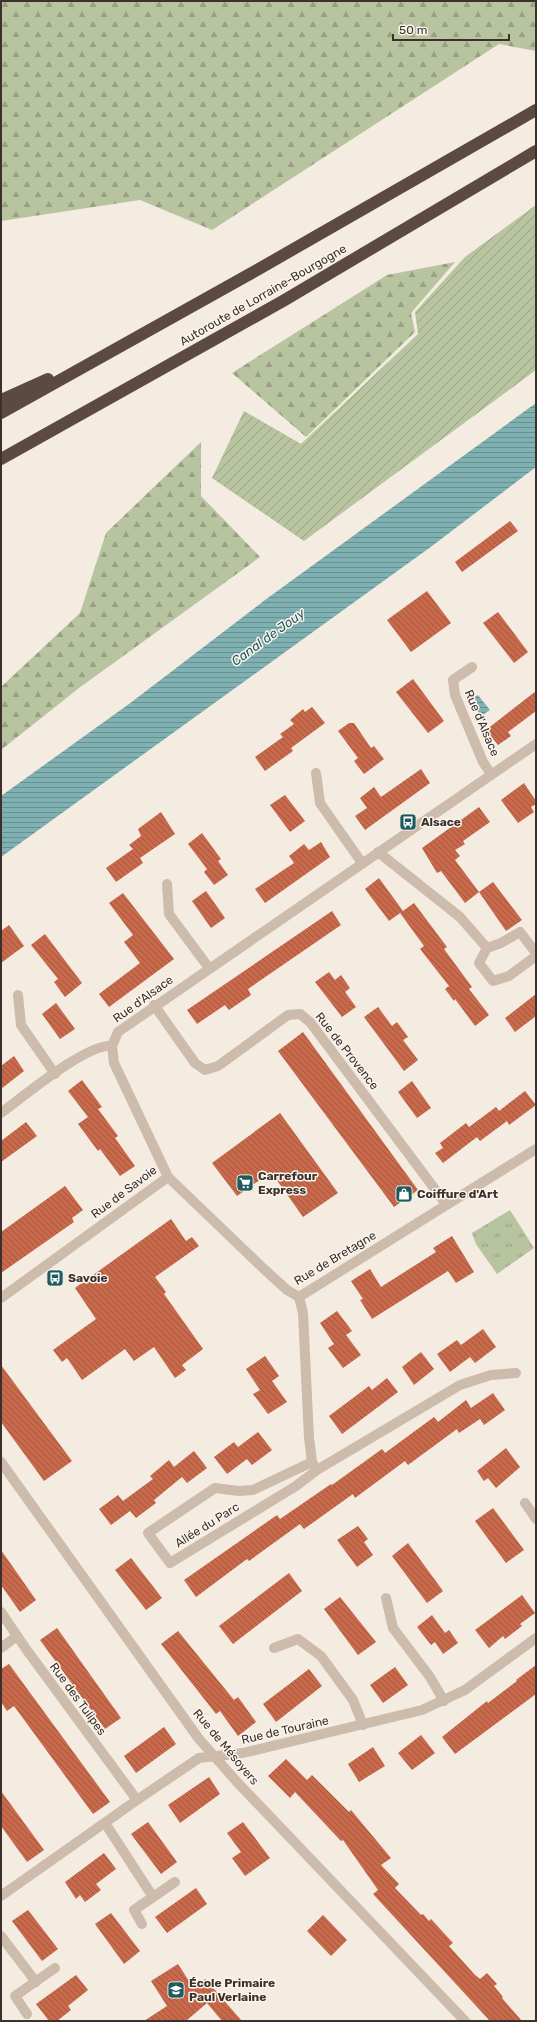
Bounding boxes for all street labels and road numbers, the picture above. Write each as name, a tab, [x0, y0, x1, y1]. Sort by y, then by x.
street label: Autoroute de Lorraine-Bourgogne	[177, 241, 349, 349]
street label: Rue d'Alsace	[462, 688, 502, 759]
street label: Rue d'Alsace	[110, 972, 176, 1025]
street label: Rue de Provence	[313, 1010, 382, 1093]
street label: Rue de Savoie	[88, 1163, 160, 1221]
street label: Rue de Bretagne	[291, 1228, 379, 1288]
street label: Allée du Parc	[172, 1500, 242, 1550]
street label: Rue des Tulipes	[47, 1660, 109, 1738]
street label: Rue de Mésoyers	[190, 1706, 262, 1788]
street label: Rue de Touraine	[240, 1713, 330, 1747]

